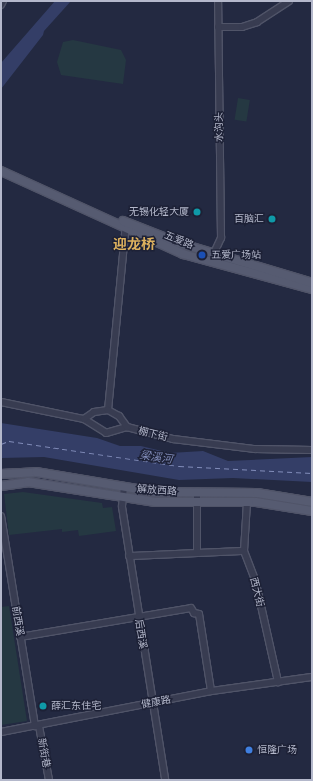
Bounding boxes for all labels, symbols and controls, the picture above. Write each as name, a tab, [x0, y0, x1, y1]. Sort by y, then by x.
street label: 水沟头	[213, 112, 225, 142]
place label: 无锡化轻大厦	[129, 206, 189, 218]
marker: 无锡化轻大厦	[192, 207, 202, 217]
place label: 百脑汇	[234, 213, 264, 225]
marker: 百脑汇	[267, 214, 277, 224]
street label: 五爱路	[163, 229, 195, 251]
district label: 迎龙桥	[113, 236, 155, 252]
marker: 五爱广场站	[196, 249, 208, 261]
place label: 五爱广场站	[211, 249, 261, 261]
street label: 棚下街	[137, 425, 169, 443]
water label: 梁溪河	[139, 448, 173, 466]
street label: 解放西路	[137, 483, 177, 497]
street label: 西大街	[248, 576, 266, 608]
street label: 前西溪	[10, 605, 26, 637]
street label: 后西溪	[133, 618, 149, 650]
street label: 健康路	[140, 693, 172, 711]
place label: 薛汇东住宅	[51, 700, 101, 712]
marker: 薛汇东住宅	[38, 701, 48, 711]
street label: 新街巷	[35, 737, 53, 769]
place label: 恒隆广场	[257, 744, 297, 756]
marker: 恒隆广场	[244, 745, 254, 755]

